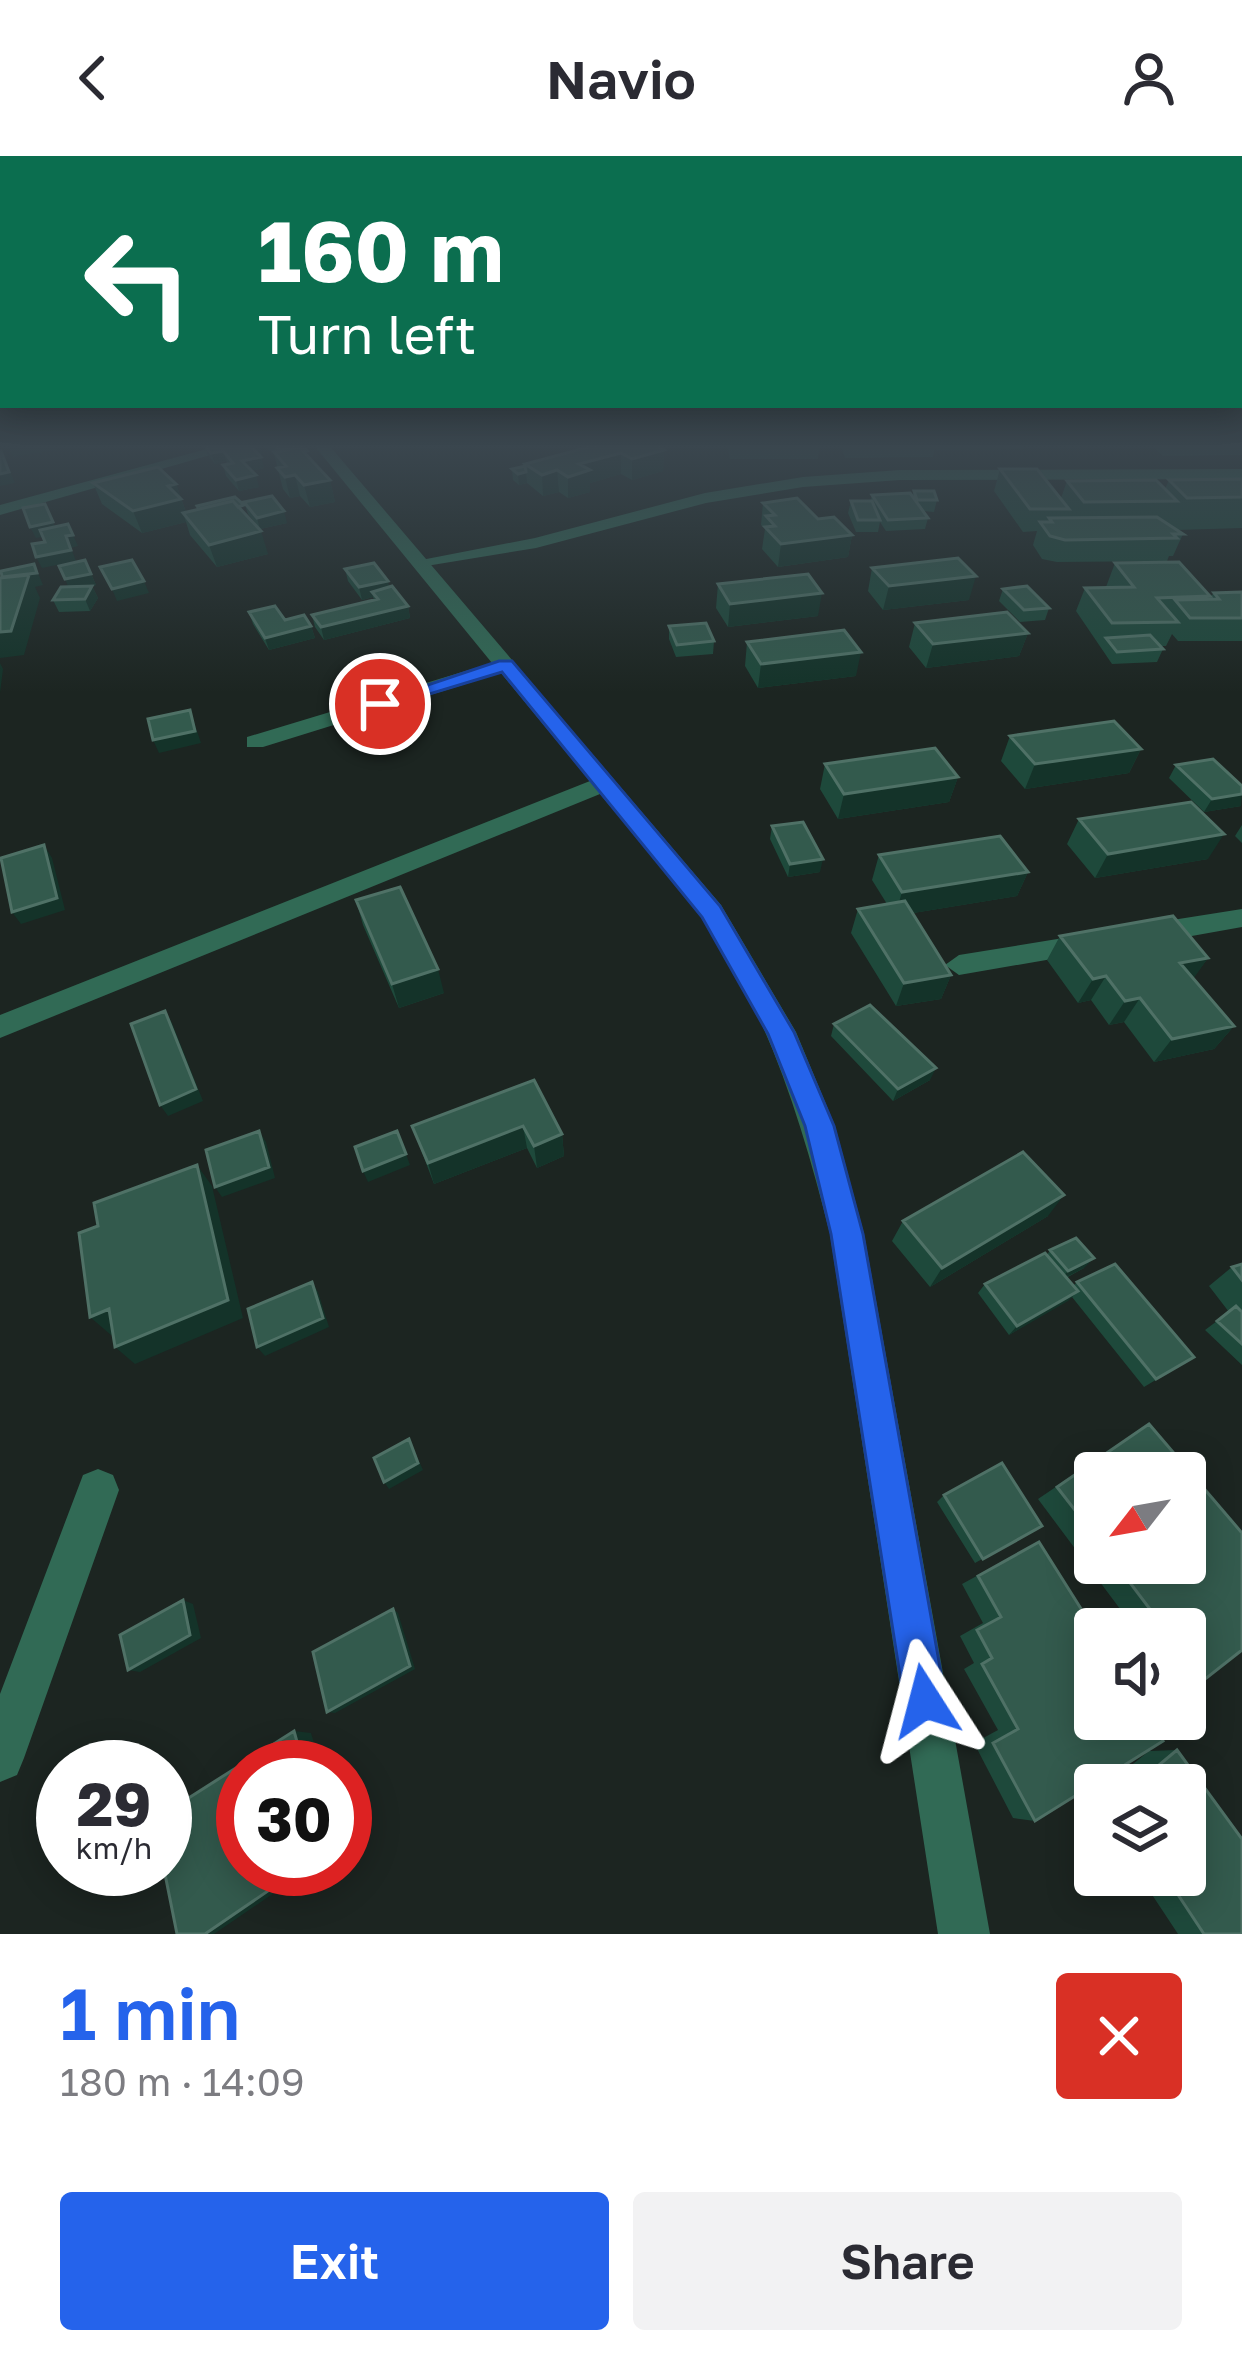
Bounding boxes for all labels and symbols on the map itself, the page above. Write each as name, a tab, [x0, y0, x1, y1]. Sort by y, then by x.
pin	[329, 653, 431, 755]
north arrow	[1074, 1452, 1206, 1584]
position arrow	[862, 1638, 988, 1764]
speed limit sign: 30	[216, 1740, 372, 1896]

